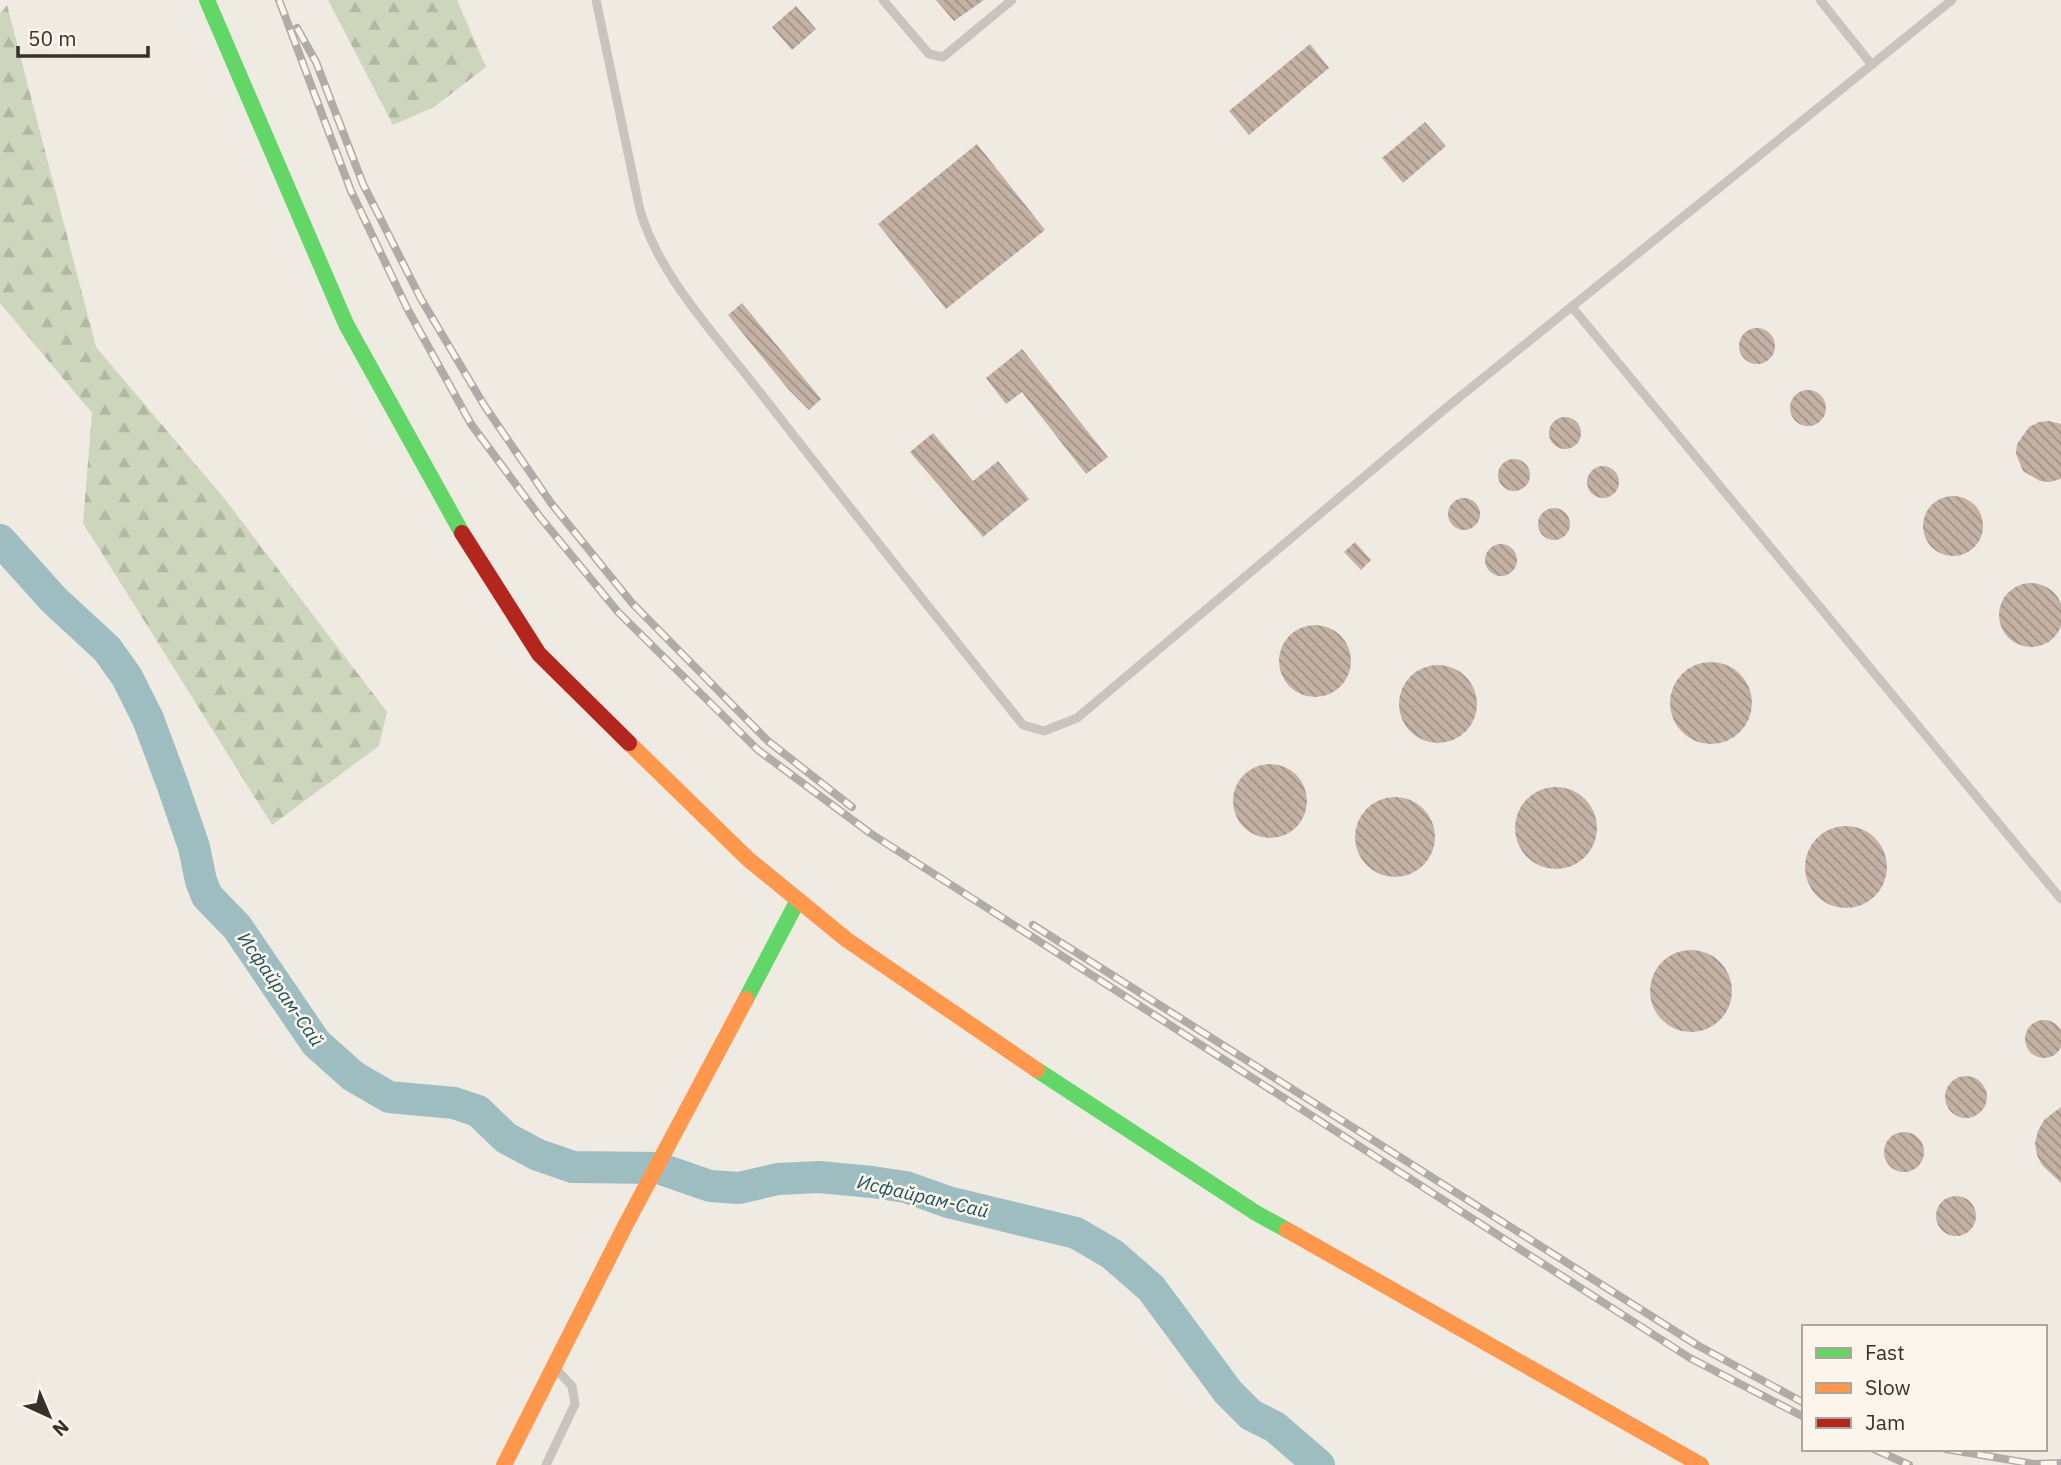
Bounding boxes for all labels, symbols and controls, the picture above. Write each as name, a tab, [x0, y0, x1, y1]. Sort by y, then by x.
scale bar	[18, 14, 147, 58]
text: 50 m	[28, 24, 77, 52]
water label: Исфайрам-Сай	[233, 927, 329, 1051]
water label: Исфайрам-Сай	[855, 1169, 991, 1223]
legend	[1802, 1325, 2047, 1451]
text: Fast	[1865, 1338, 1905, 1366]
text: Slow	[1865, 1373, 1911, 1401]
north arrow	[14, 1381, 84, 1451]
text: Jam	[1865, 1408, 1905, 1436]
text: N	[48, 1415, 74, 1442]

